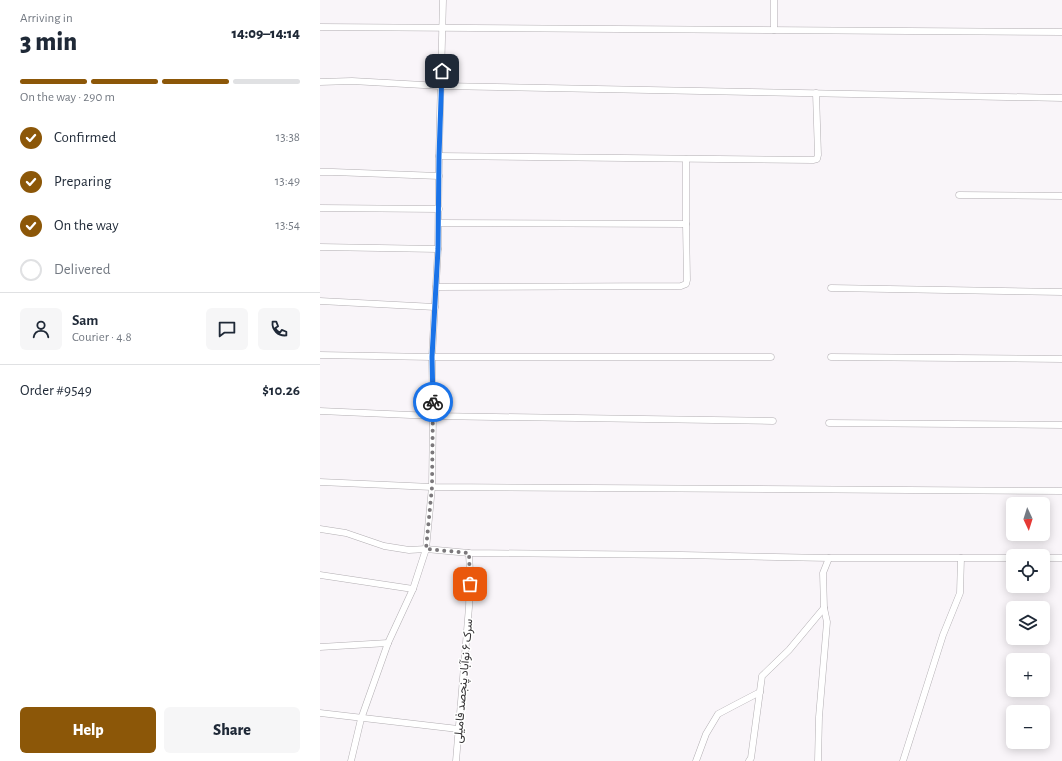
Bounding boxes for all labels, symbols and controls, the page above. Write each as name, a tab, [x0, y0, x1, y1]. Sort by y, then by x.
text: Arriving in	[20, 12, 73, 25]
text: 14:09–14:14	[232, 26, 300, 41]
text: 3 min	[20, 29, 77, 55]
pin	[425, 54, 459, 88]
icon: home	[431, 60, 453, 82]
text: On the way · 290 m	[20, 91, 115, 104]
icon: check	[20, 127, 42, 149]
text: Confirmed	[54, 130, 116, 145]
text: 13:38	[276, 131, 300, 144]
icon: check	[20, 171, 42, 193]
text: Preparing	[54, 174, 111, 189]
text: 13:49	[275, 175, 300, 188]
icon: check	[20, 215, 42, 237]
text: On the way	[54, 218, 119, 233]
text: 13:54	[276, 219, 300, 232]
text: Delivered	[54, 262, 111, 277]
button: person	[20, 308, 62, 350]
button: chat	[206, 308, 248, 350]
button: phone	[258, 308, 300, 350]
text: Sam	[72, 313, 98, 328]
text: Courier · 4.8	[72, 331, 132, 344]
courier	[413, 382, 453, 422]
text: Order #9549	[20, 383, 92, 398]
text: $10.26	[262, 383, 300, 398]
icon: bike	[422, 391, 444, 413]
north arrow	[1006, 497, 1050, 541]
map controls	[1006, 497, 1050, 749]
button: locate	[1006, 549, 1050, 593]
pin	[453, 567, 487, 601]
icon: bag	[459, 573, 481, 595]
button: layers	[1006, 601, 1050, 645]
street label: سرک ۶ نوآباد پنجصد فامیلی	[452, 618, 476, 744]
button: +	[1006, 653, 1050, 697]
button: −	[1006, 705, 1050, 749]
button: Help	[20, 707, 156, 753]
button: Share	[164, 707, 300, 753]

